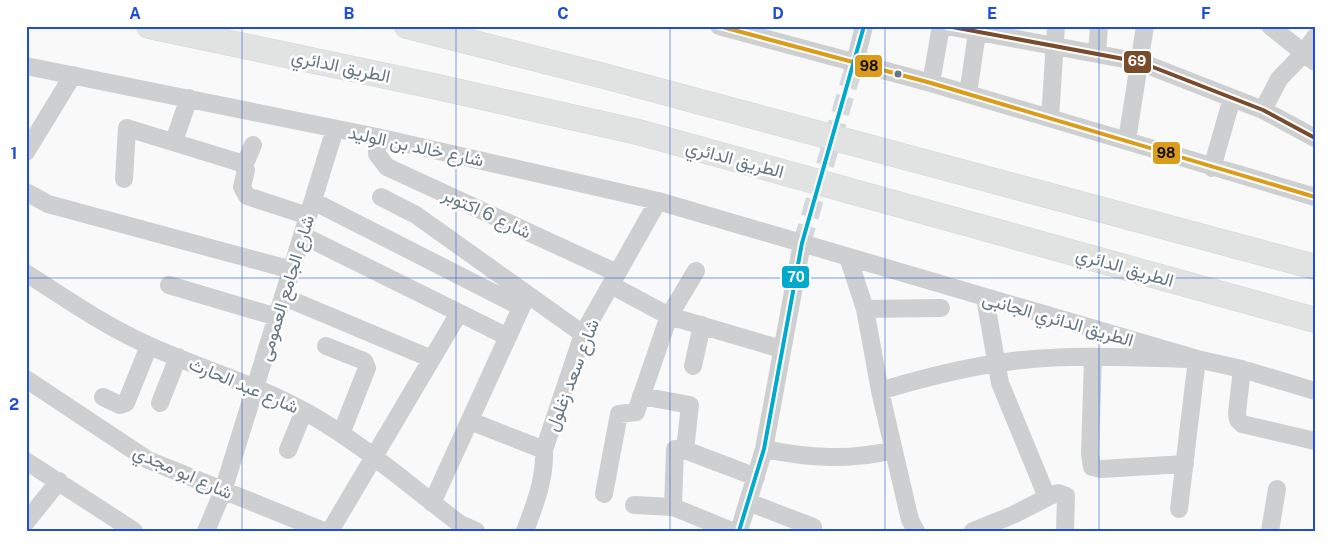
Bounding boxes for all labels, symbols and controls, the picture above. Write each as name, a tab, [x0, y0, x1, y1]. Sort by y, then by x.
text: A	[129, 4, 141, 23]
text: B	[344, 4, 355, 23]
text: C	[557, 4, 569, 23]
text: D	[772, 4, 784, 23]
text: E	[987, 4, 997, 23]
text: F	[1201, 4, 1211, 23]
street label: الطريق الدائري	[289, 45, 392, 92]
line badge: 69	[1123, 50, 1152, 74]
text: 69	[1128, 53, 1146, 69]
line badge: 98	[854, 54, 883, 78]
text: 98	[860, 58, 878, 74]
unlabelled marker	[893, 69, 903, 79]
street label: شارع خالد بن الوليد	[346, 121, 486, 173]
street label: الطريق الدائري	[682, 136, 786, 187]
line badge: 98	[1152, 141, 1181, 165]
text: 1	[11, 144, 17, 163]
text: 98	[1157, 145, 1175, 161]
street label: شارع 6 اكتوبر	[438, 183, 535, 244]
street label: شارع الجامع العمومى	[254, 213, 320, 364]
street label: الطريق الدائري	[1072, 243, 1176, 296]
line badge: 70	[781, 265, 810, 289]
text: 70	[787, 269, 805, 285]
street label: الطريق الدائري الجانبى	[979, 287, 1136, 355]
street label: شارع سعد زغلول	[541, 316, 605, 435]
street label: شارع عبد الحارث	[185, 352, 302, 419]
text: 2	[9, 395, 19, 414]
street label: شارع ابو مجدي	[128, 441, 236, 508]

